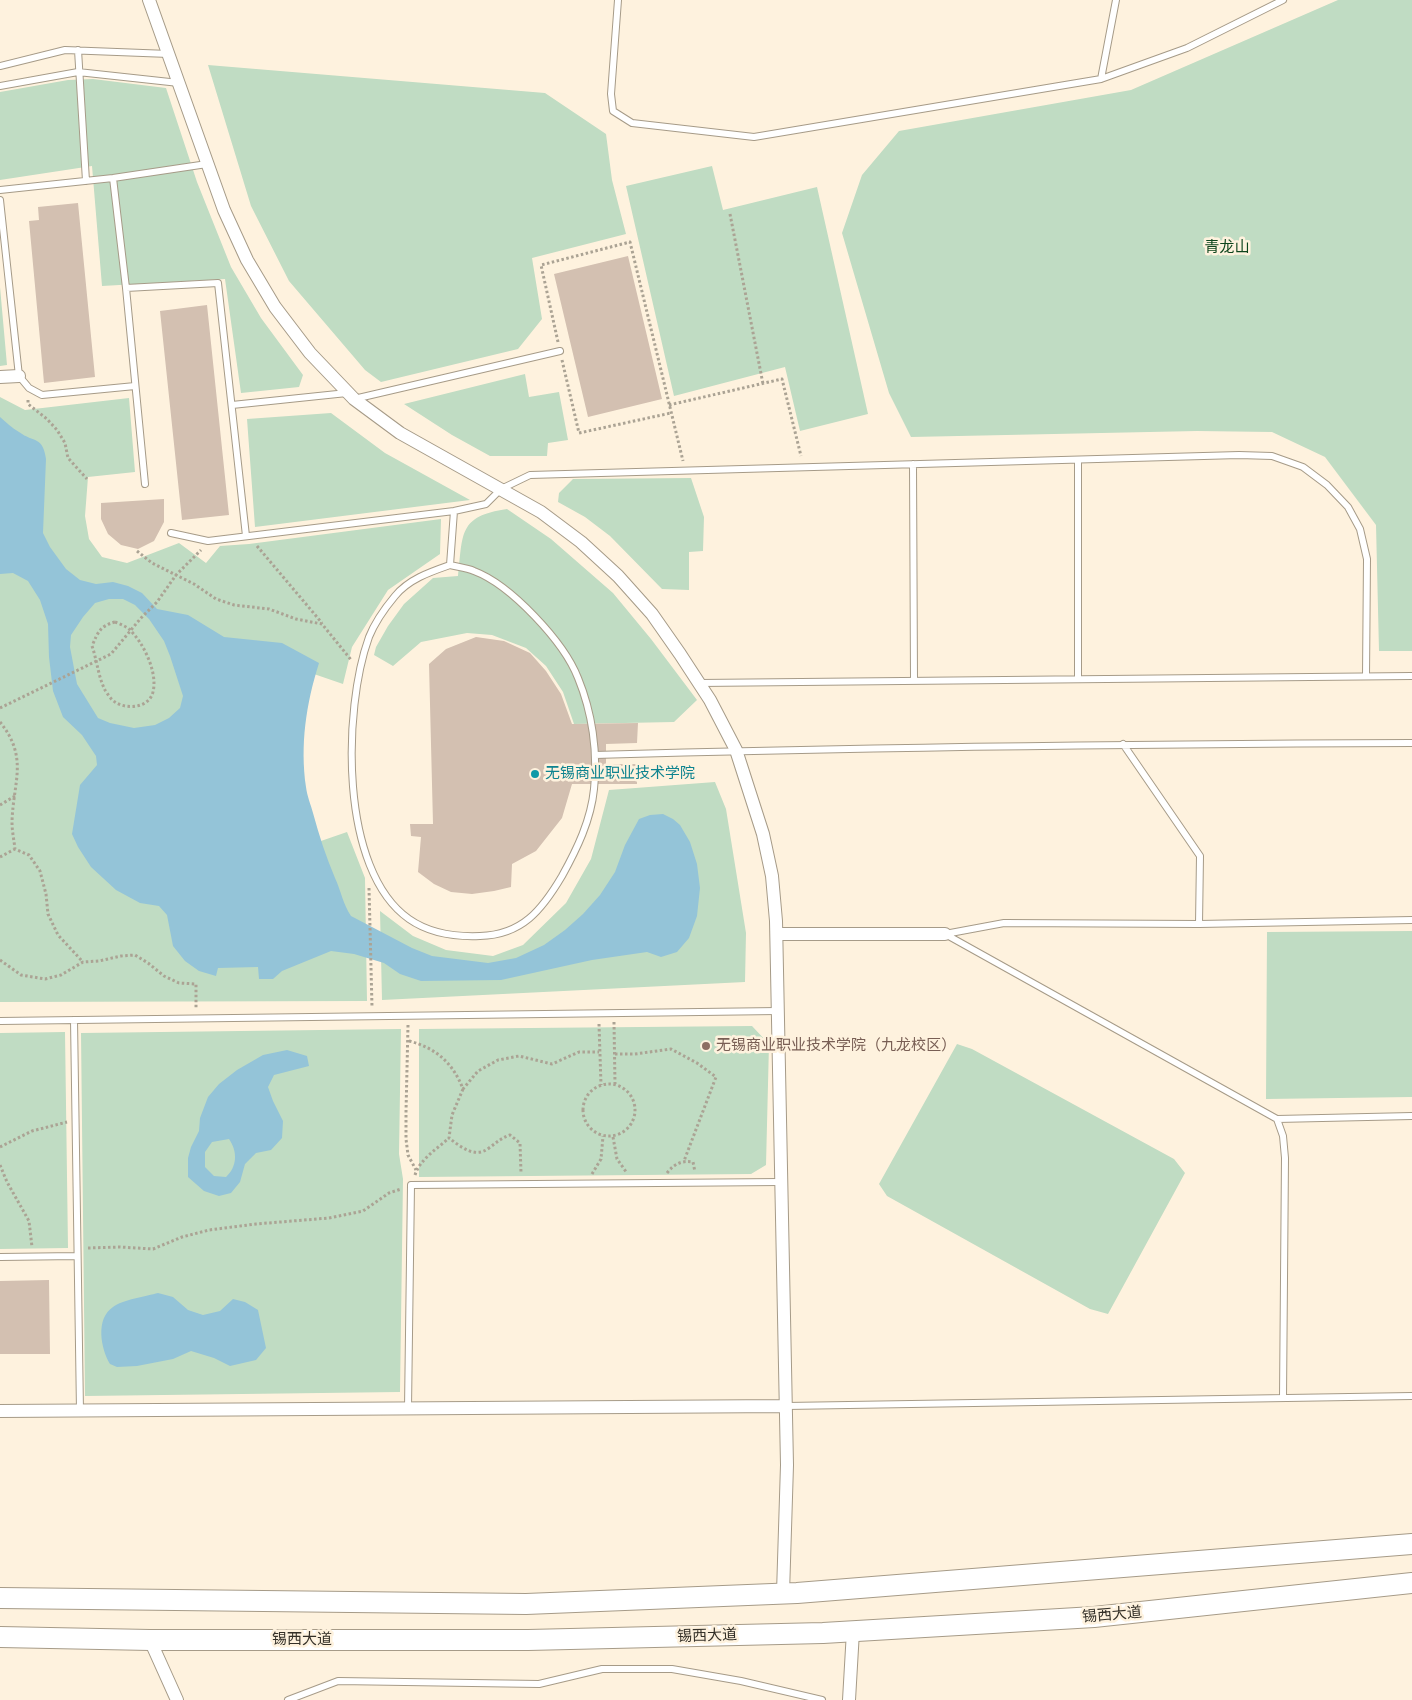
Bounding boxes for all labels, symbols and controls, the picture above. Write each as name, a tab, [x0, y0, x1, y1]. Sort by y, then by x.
park label: 青龙山	[1205, 239, 1249, 257]
place label: 无锡商业职业技术学院	[545, 765, 695, 783]
marker: 无锡商业职业技术学院	[529, 768, 541, 780]
place label: 无锡商业职业技术学院（九龙校区）	[716, 1037, 956, 1055]
marker: 无锡商业职业技术学院（九龙校区）	[700, 1040, 712, 1052]
street label: 锡西大道	[1081, 1603, 1143, 1627]
street label: 锡西大道	[677, 1626, 737, 1646]
street label: 锡西大道	[272, 1631, 332, 1649]

